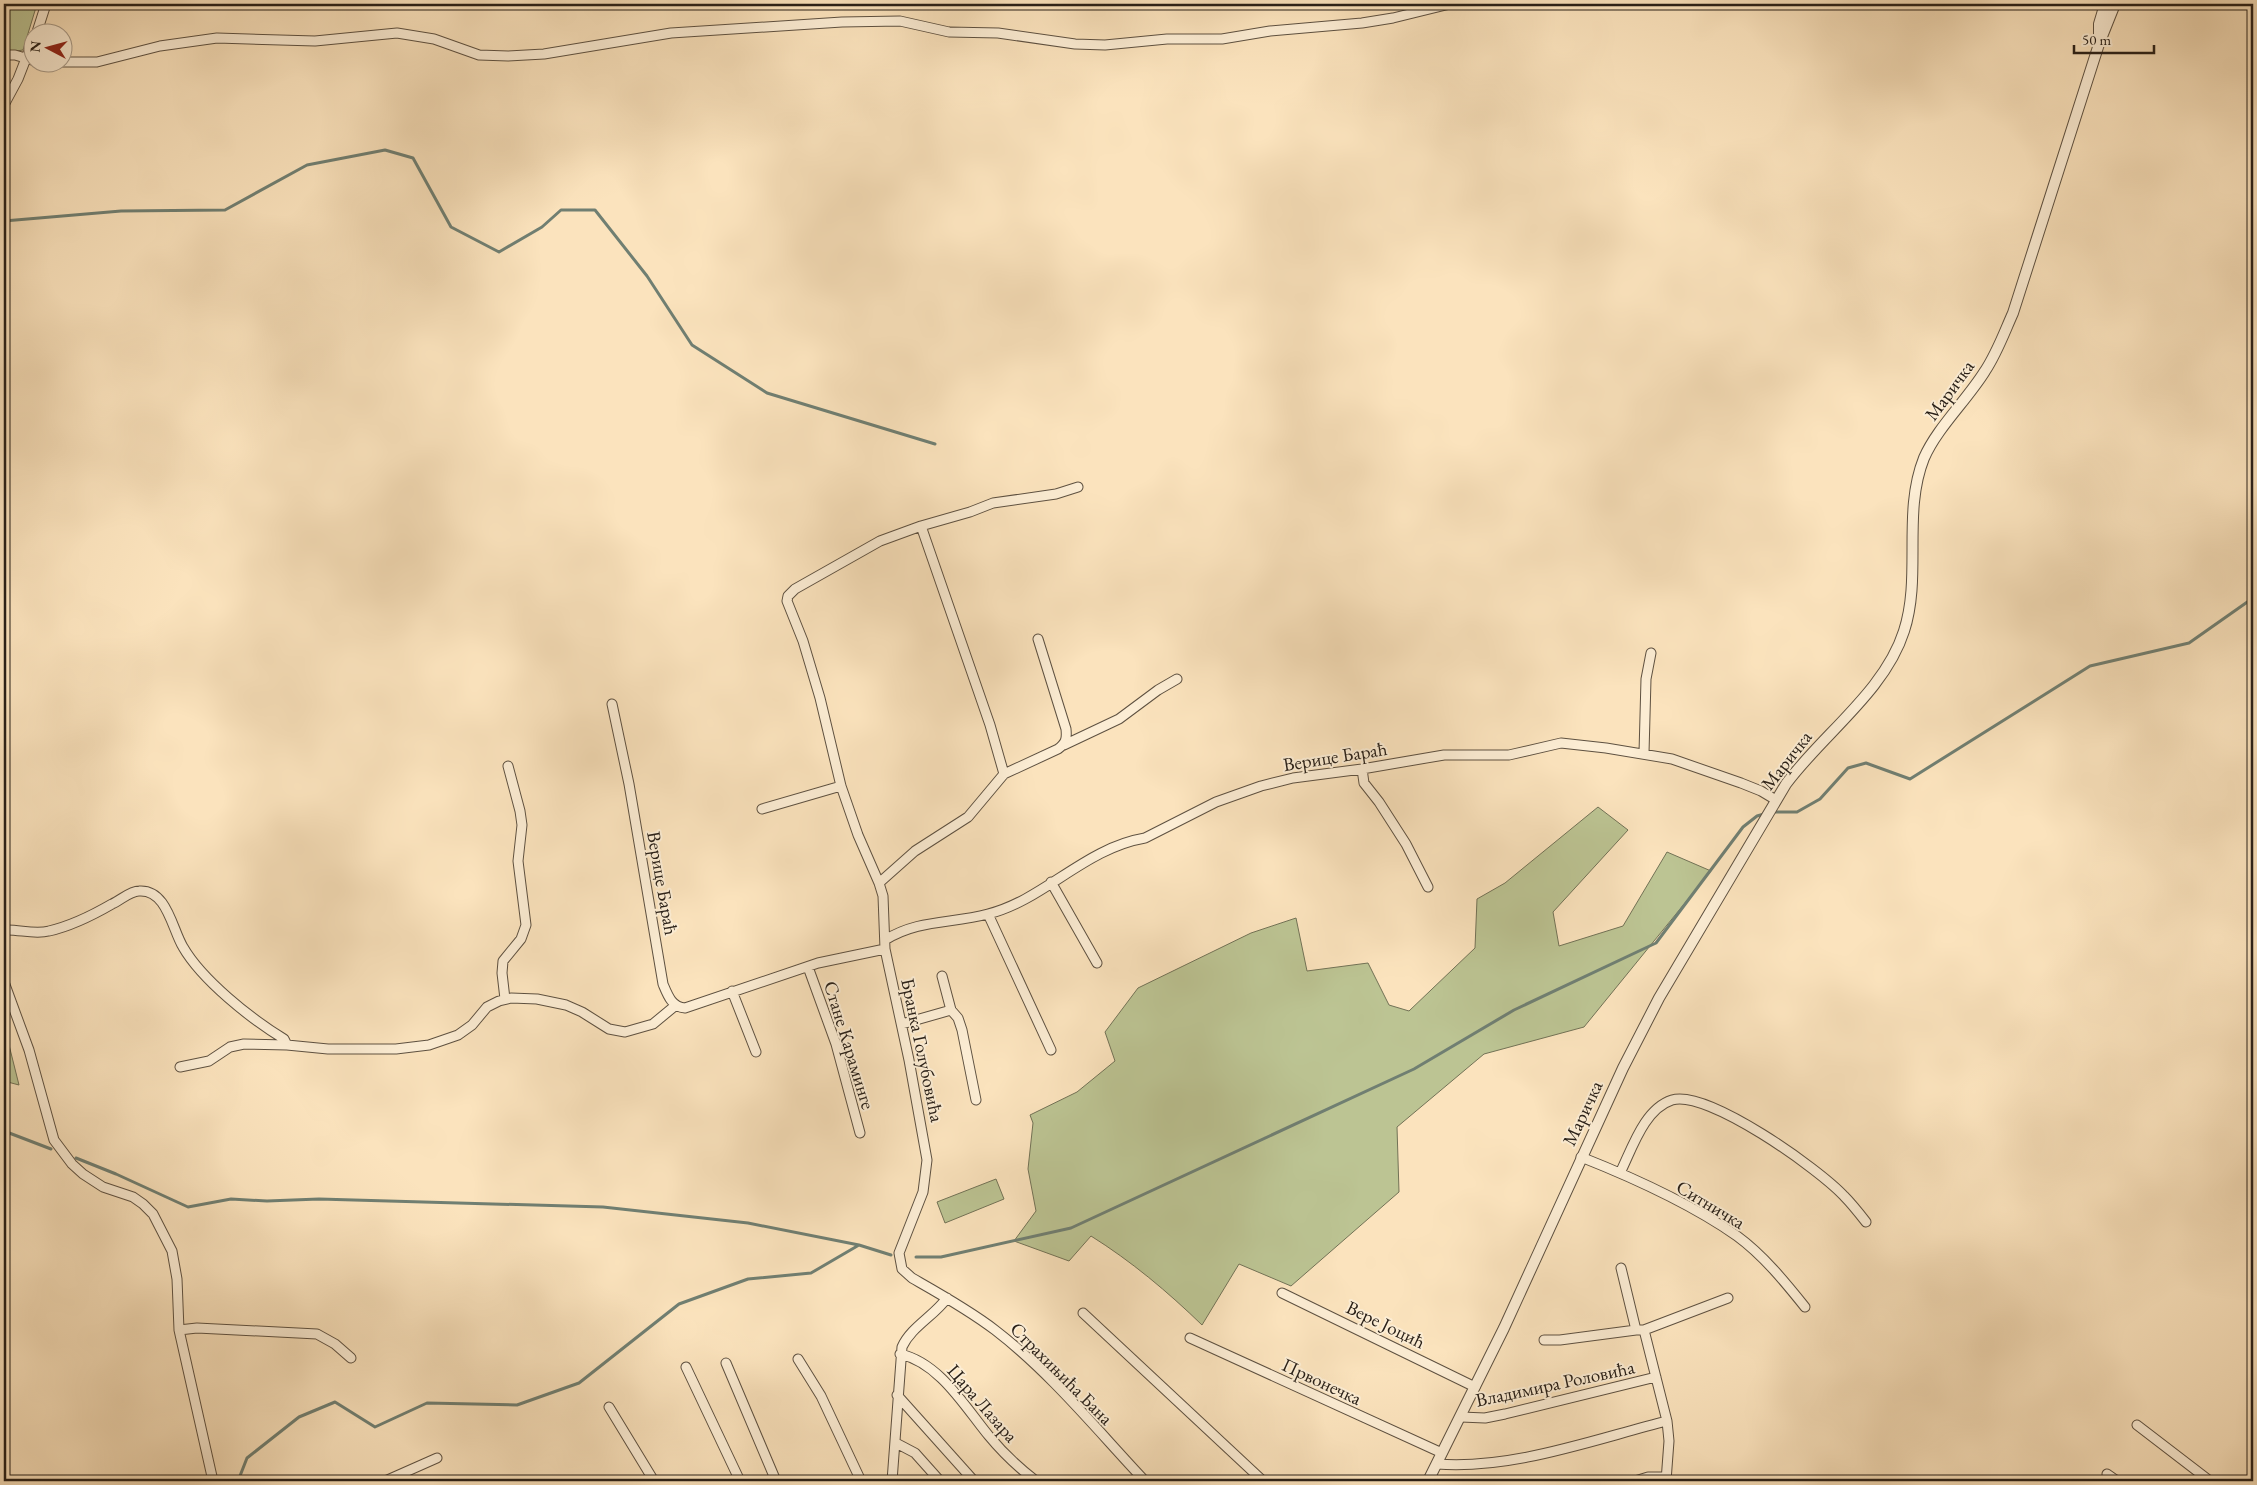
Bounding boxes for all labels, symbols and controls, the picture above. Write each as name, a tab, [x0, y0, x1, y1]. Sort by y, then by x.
north arrow	[22, 22, 72, 72]
scale bar	[2074, 22, 2154, 54]
text: 50 m	[2082, 30, 2111, 49]
text: N	[26, 39, 45, 53]
street label: Маричка	[1919, 355, 1980, 426]
street label: Маричка	[1755, 725, 1818, 795]
street label: Верице Бараћ	[1281, 736, 1389, 777]
street label: Верице Бараћ	[641, 829, 684, 937]
street label: Бранка Голубовића	[895, 976, 950, 1125]
street label: Стане Караминге	[818, 978, 881, 1112]
street label: Маричка	[1557, 1076, 1609, 1150]
street label: Ситничка	[1672, 1174, 1750, 1235]
street label: Вере Јоцић	[1342, 1295, 1430, 1354]
street label: Страхињића Бана	[1005, 1316, 1119, 1431]
street label: Првонечка	[1278, 1352, 1366, 1411]
street label: Владимира Роловића	[1473, 1354, 1637, 1413]
street label: Цара Лазара	[942, 1359, 1024, 1448]

